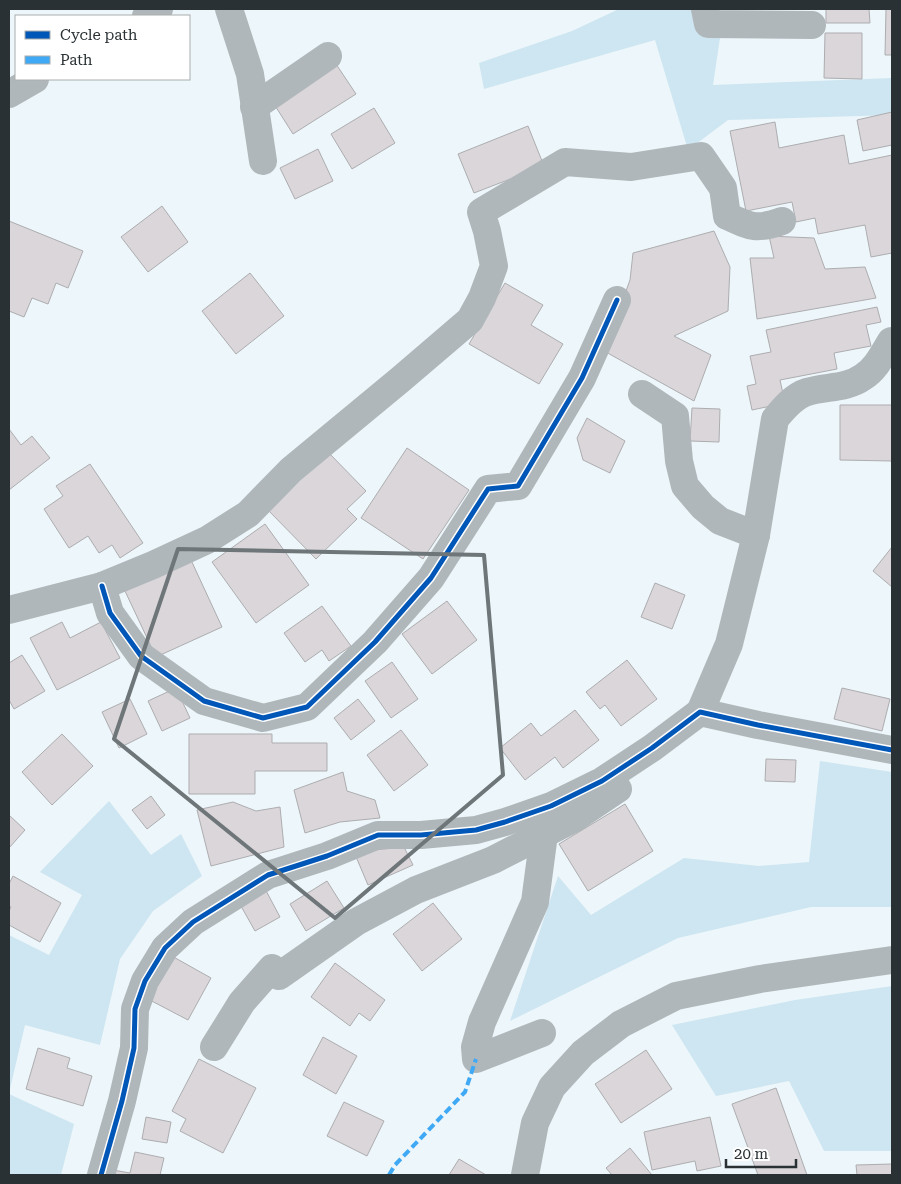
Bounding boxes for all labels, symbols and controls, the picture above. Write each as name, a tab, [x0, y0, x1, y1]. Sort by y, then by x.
legend	[15, 15, 190, 80]
text: Cycle path	[60, 26, 138, 44]
text: Path	[60, 51, 93, 69]
scale bar	[726, 1136, 796, 1168]
text: 20 m	[734, 1145, 769, 1163]

